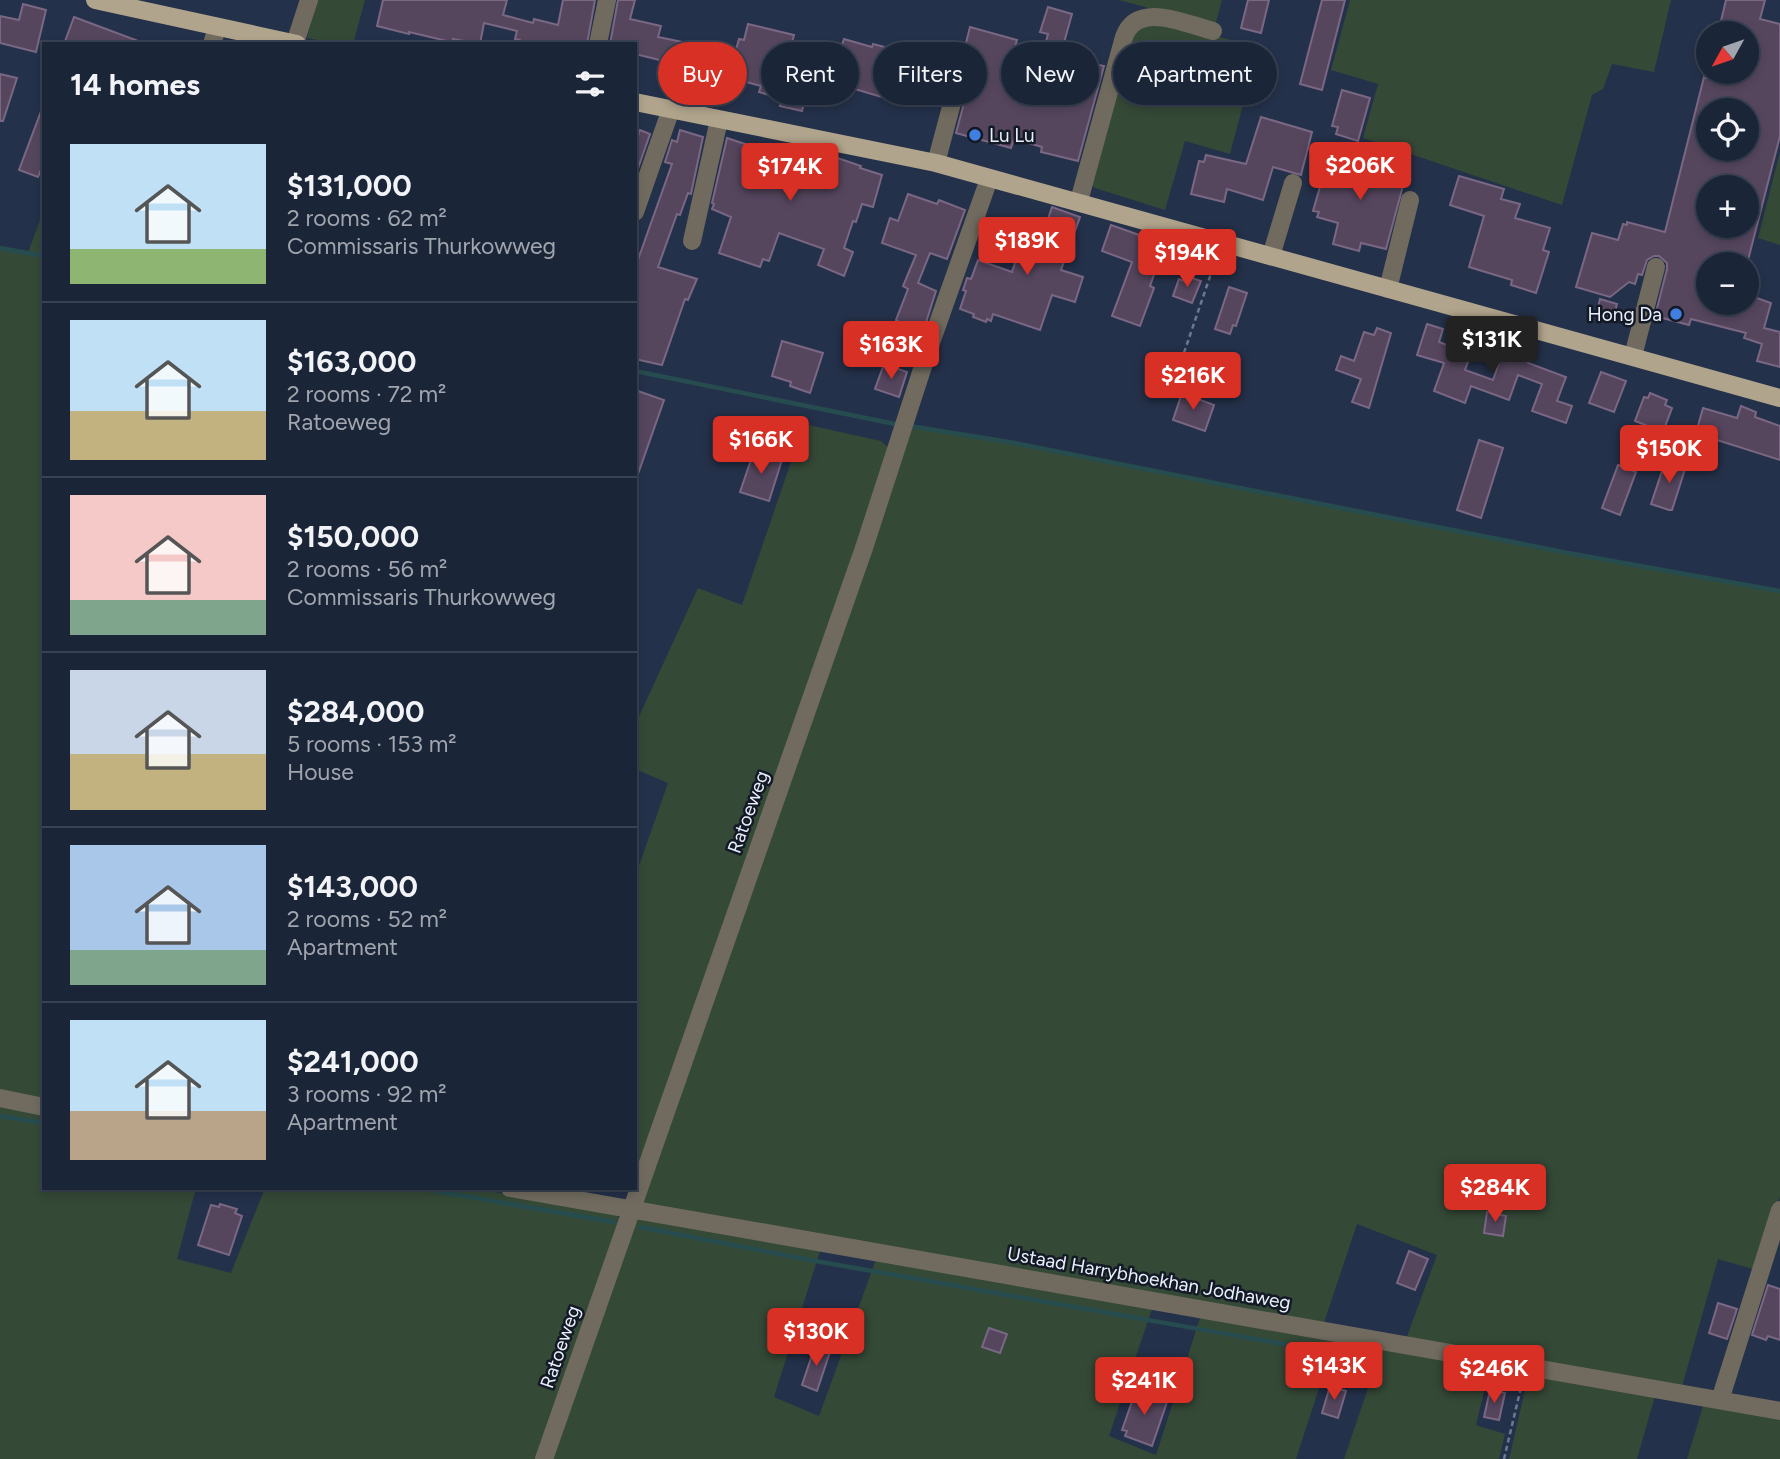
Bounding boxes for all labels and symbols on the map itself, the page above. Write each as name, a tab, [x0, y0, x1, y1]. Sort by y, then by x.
north arrow	[1696, 21, 1759, 84]
place label: Lu Lu	[989, 124, 1035, 147]
marker: Lu Lu	[967, 127, 983, 143]
pin: $206K	[1311, 142, 1409, 202]
pin: $174K	[741, 144, 839, 203]
pin: $189K	[978, 218, 1076, 277]
pin: $194K	[1138, 230, 1236, 289]
place label: Hong Da	[1588, 303, 1662, 326]
marker: Hong Da	[1668, 306, 1684, 322]
pin: $131K	[1443, 316, 1541, 376]
pin: $163K	[842, 322, 940, 381]
pin: $216K	[1144, 352, 1242, 412]
pin: $166K	[712, 416, 810, 476]
pin: $150K	[1620, 426, 1718, 485]
street label: Ratoeweg	[722, 768, 774, 856]
pin: $284K	[1446, 1164, 1544, 1224]
street label: Ustaad Harrybhoekhan Jodhaweg	[1005, 1242, 1293, 1314]
street label: Ratoeweg	[535, 1303, 585, 1391]
pin: $130K	[767, 1308, 865, 1368]
pin: $143K	[1285, 1342, 1383, 1402]
pin: $246K	[1445, 1346, 1543, 1405]
pin: $241K	[1095, 1358, 1193, 1417]

